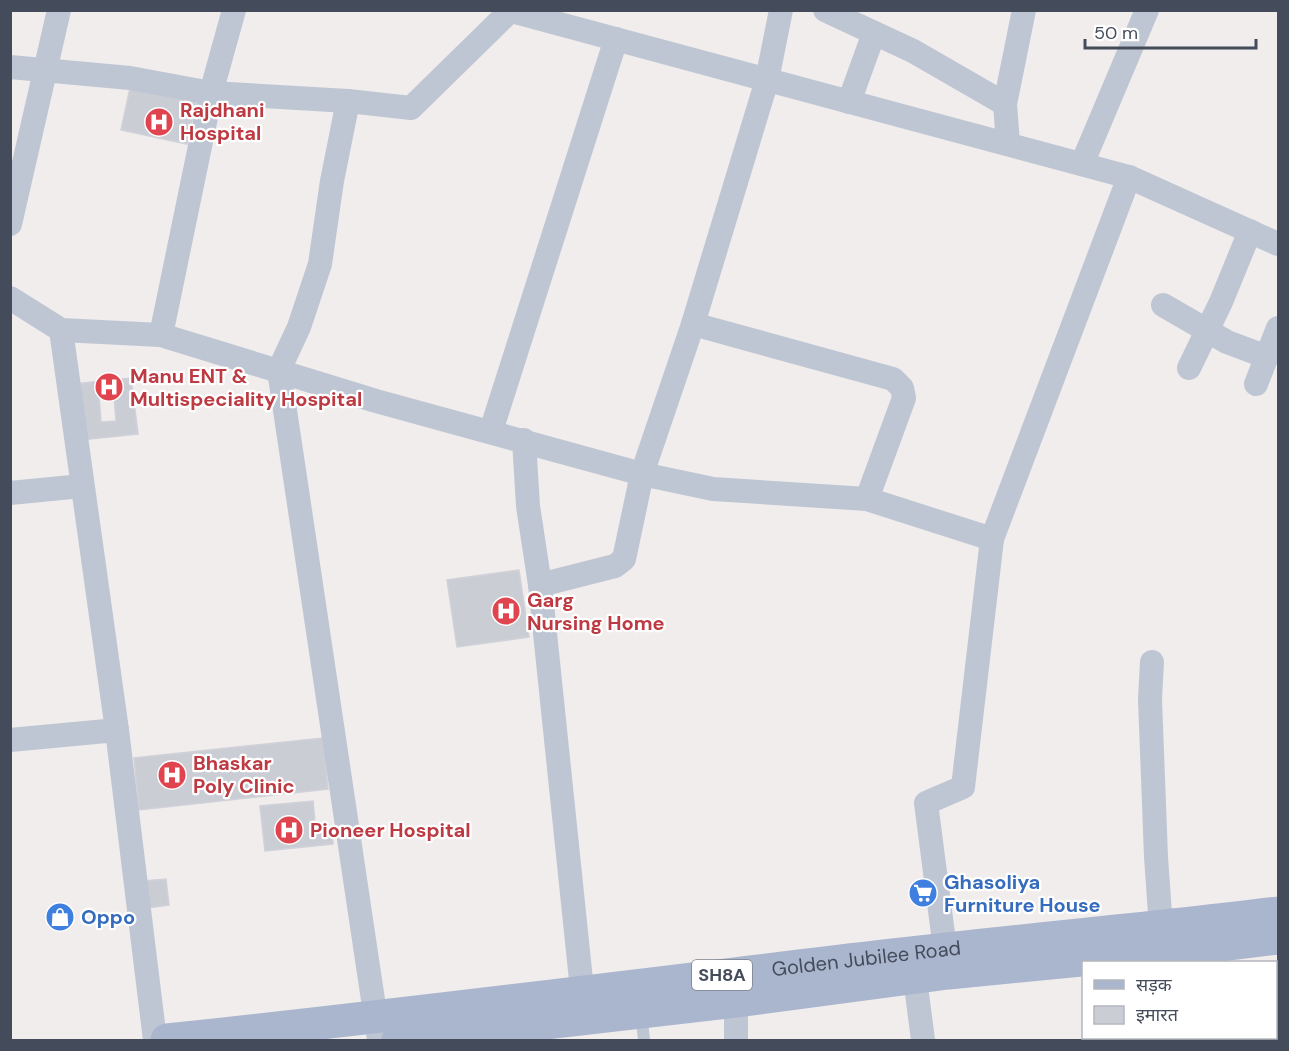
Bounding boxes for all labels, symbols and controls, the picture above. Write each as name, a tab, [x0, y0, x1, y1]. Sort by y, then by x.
scale bar	[1085, 12, 1256, 50]
text: 50 m	[1094, 21, 1138, 45]
place label: Rajdhani Hospital	[180, 97, 264, 146]
hospital icon: Rajdhani Hospital	[143, 106, 175, 138]
place label: Manu ENT & Multispeciality Hospital	[130, 363, 362, 412]
hospital icon: Manu ENT & Multispeciality Hospital	[93, 371, 125, 403]
place label: Garg Nursing Home	[527, 587, 665, 636]
hospital icon: Garg Nursing Home	[490, 595, 522, 627]
place label: Bhaskar Poly Clinic	[193, 750, 295, 799]
hospital icon: Bhaskar Poly Clinic	[156, 759, 188, 791]
hospital icon: Pioneer Hospital	[273, 814, 305, 846]
place label: Pioneer Hospital	[310, 817, 471, 843]
place label: Ghasoliya Furniture House	[944, 869, 1101, 918]
supermarket icon: Ghasoliya Furniture House	[907, 877, 939, 909]
shop icon: Oppo	[44, 901, 76, 933]
place label: Oppo	[81, 904, 135, 930]
street label: Golden Jubilee Road	[770, 934, 962, 982]
road number: SH8A	[692, 960, 752, 990]
legend	[1082, 961, 1277, 1039]
text: सड़क	[1136, 973, 1173, 997]
text: इमारत	[1136, 1003, 1179, 1027]

